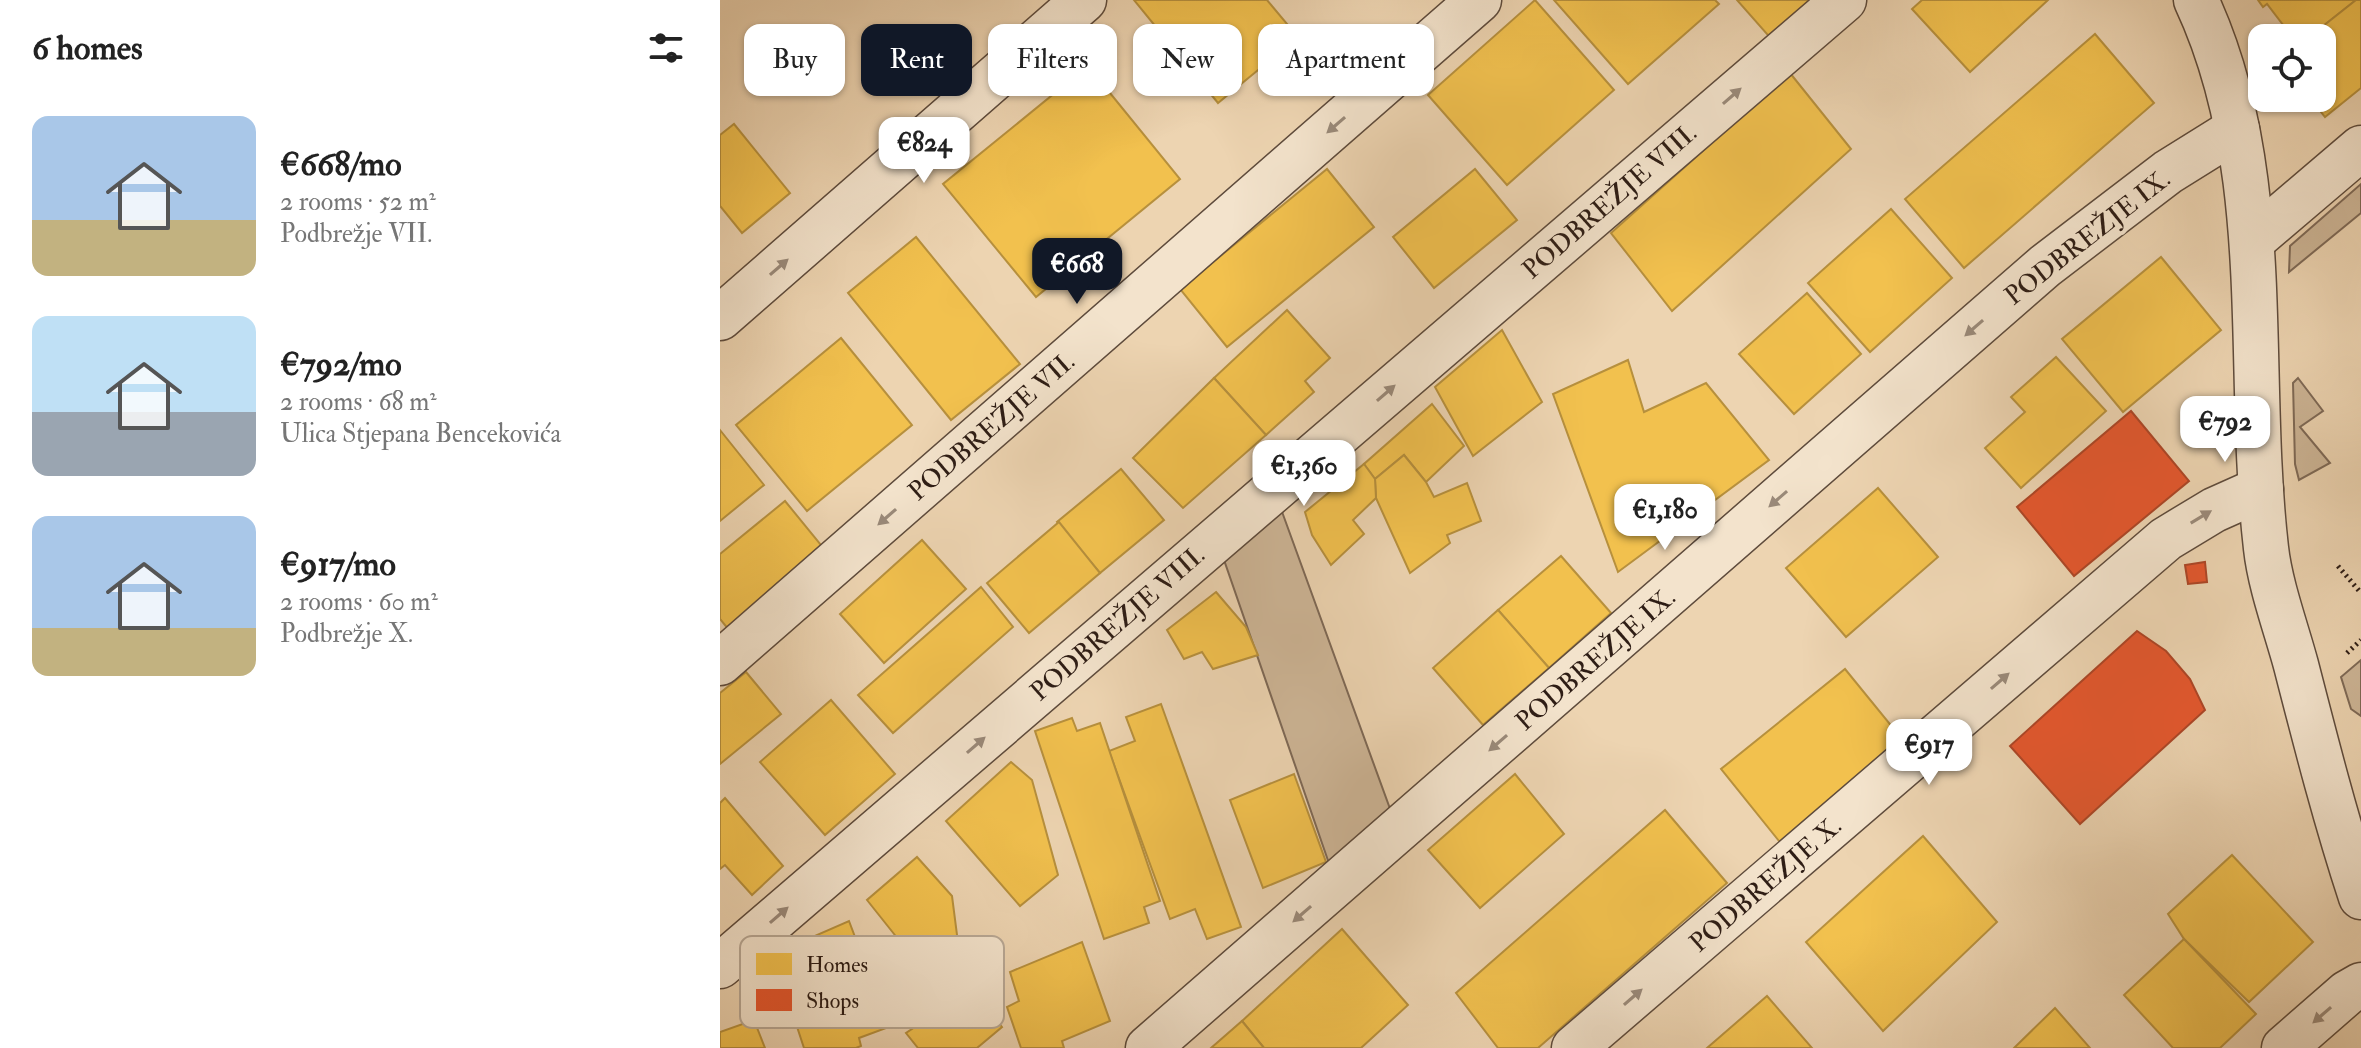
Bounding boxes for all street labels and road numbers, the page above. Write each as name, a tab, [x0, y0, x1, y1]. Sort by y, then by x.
street label: PODBREŽJE VIII.	[1515, 116, 1703, 286]
street label: PODBREŽJE IX.	[1997, 162, 2177, 312]
street label: PODBREŽJE VII.	[901, 344, 1081, 508]
street label: PODBREŽJE VIII.	[1023, 538, 1211, 708]
street label: PODBREŽJE IX.	[1508, 580, 1682, 738]
street label: PODBREŽJE X.	[1682, 809, 1848, 959]

